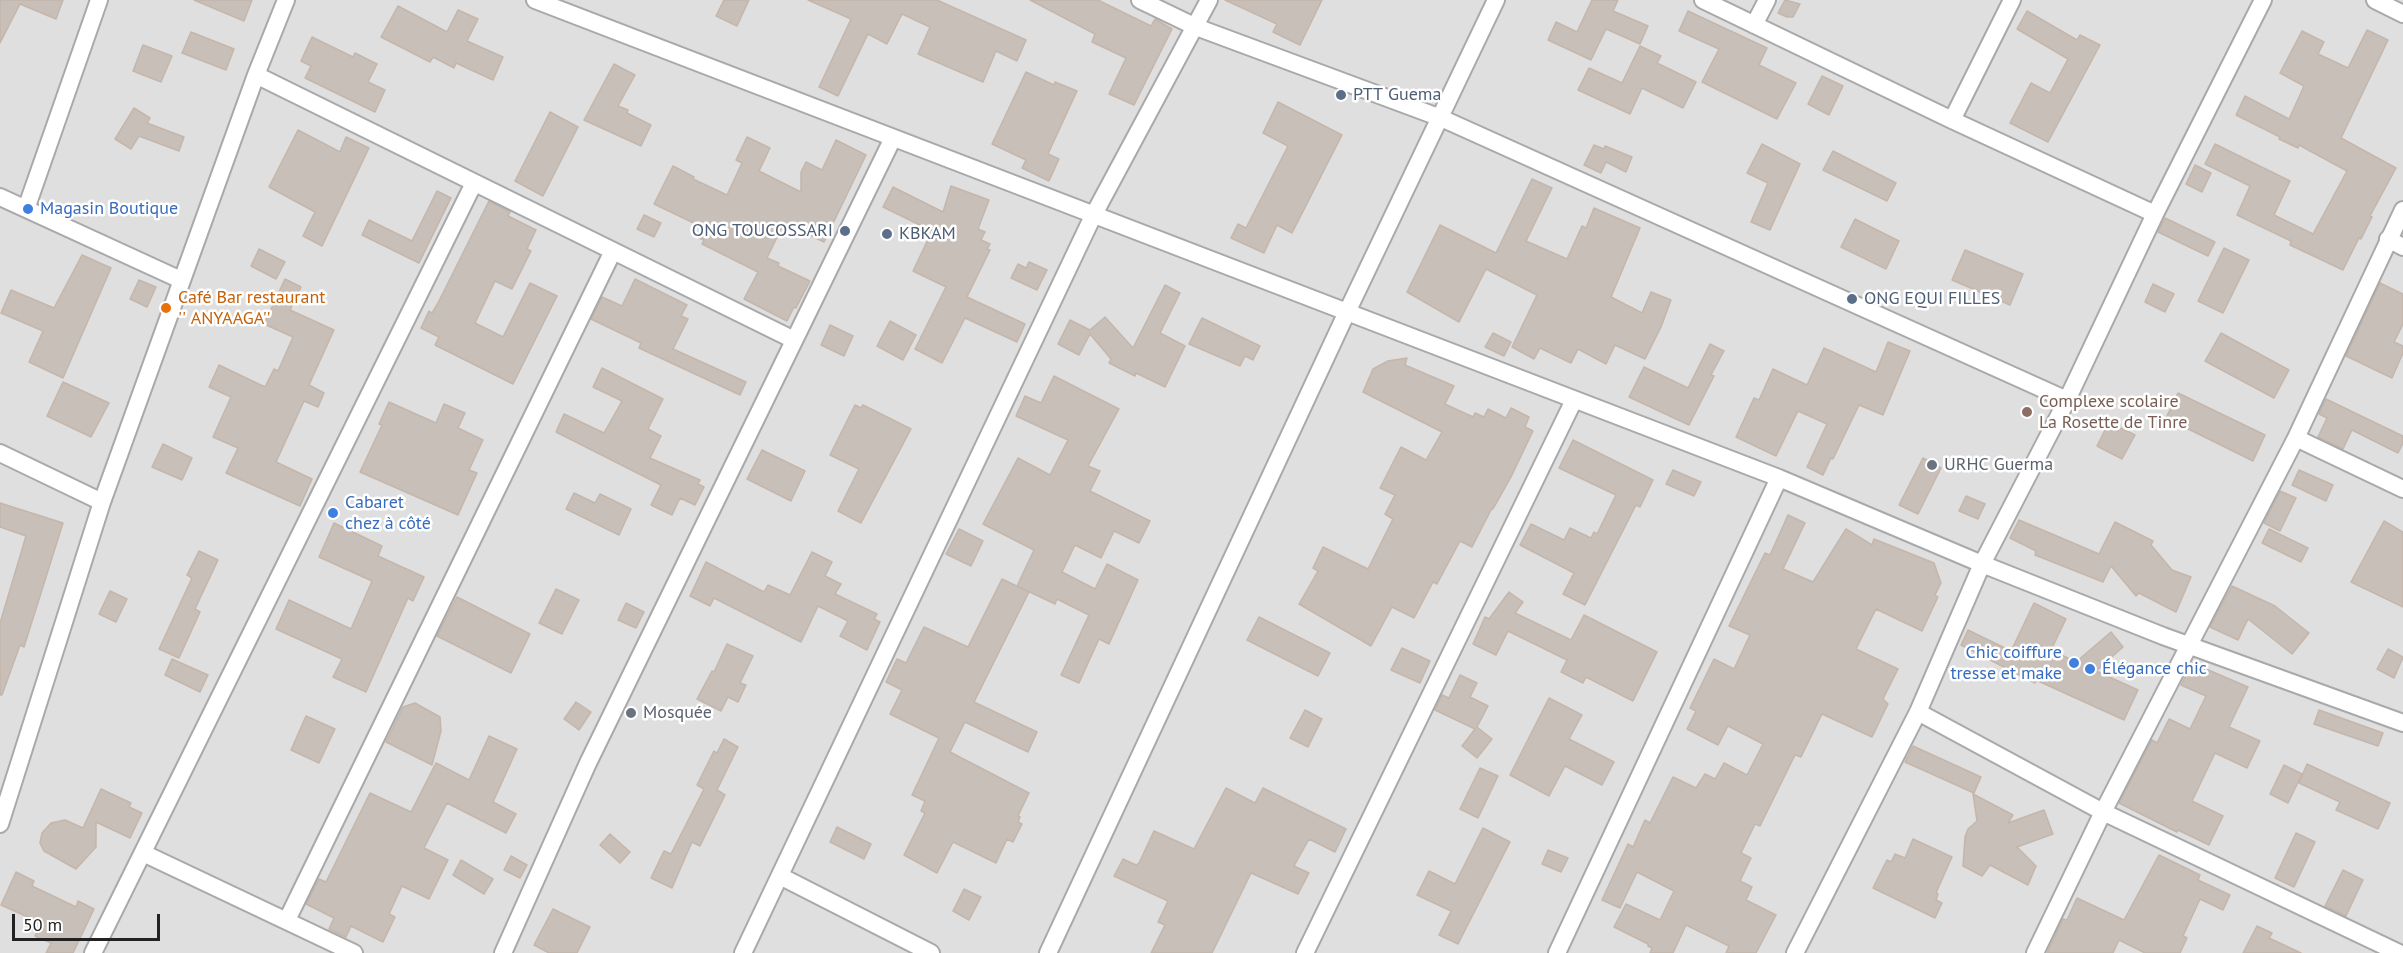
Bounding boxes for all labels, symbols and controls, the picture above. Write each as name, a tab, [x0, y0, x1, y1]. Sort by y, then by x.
place label: PTT Guema	[1353, 84, 1441, 106]
marker: PTT Guema	[1334, 88, 1348, 102]
place label: Magasin Boutique	[40, 198, 178, 220]
marker: Magasin Boutique	[21, 202, 35, 216]
place label: ONG TOUCOSSARI	[692, 220, 833, 242]
place label: KBKAM	[899, 223, 956, 245]
marker: ONG TOUCOSSARI	[838, 224, 852, 238]
marker: KBKAM	[880, 227, 894, 241]
place label: Café Bar restaurant '' ANYAAGA''	[178, 287, 325, 330]
place label: ONG EQUI FILLES	[1864, 288, 2000, 310]
marker: ONG EQUI FILLES	[1845, 292, 1859, 306]
marker: Café Bar restaurant '' ANYAAGA''	[159, 301, 173, 315]
place label: Complexe scolaire La Rosette de Tinre	[2039, 391, 2187, 434]
marker: Complexe scolaire La Rosette de Tinre	[2020, 405, 2034, 419]
place label: URHC Guerma	[1944, 454, 2053, 476]
marker: URHC Guerma	[1925, 458, 1939, 472]
place label: Cabaret chez à côté	[345, 492, 431, 534]
marker: Cabaret chez à côté	[326, 506, 340, 520]
place label: Chic coiffure tresse et make	[1950, 642, 2062, 684]
marker: Chic coiffure tresse et make	[2067, 656, 2081, 670]
place label: Élégance chic	[2102, 658, 2207, 680]
marker: Élégance chic	[2083, 662, 2097, 676]
place label: Mosquée	[643, 702, 712, 724]
marker: Mosquée	[624, 706, 638, 720]
scale bar	[15, 902, 164, 940]
text: 50 m	[23, 913, 62, 936]

